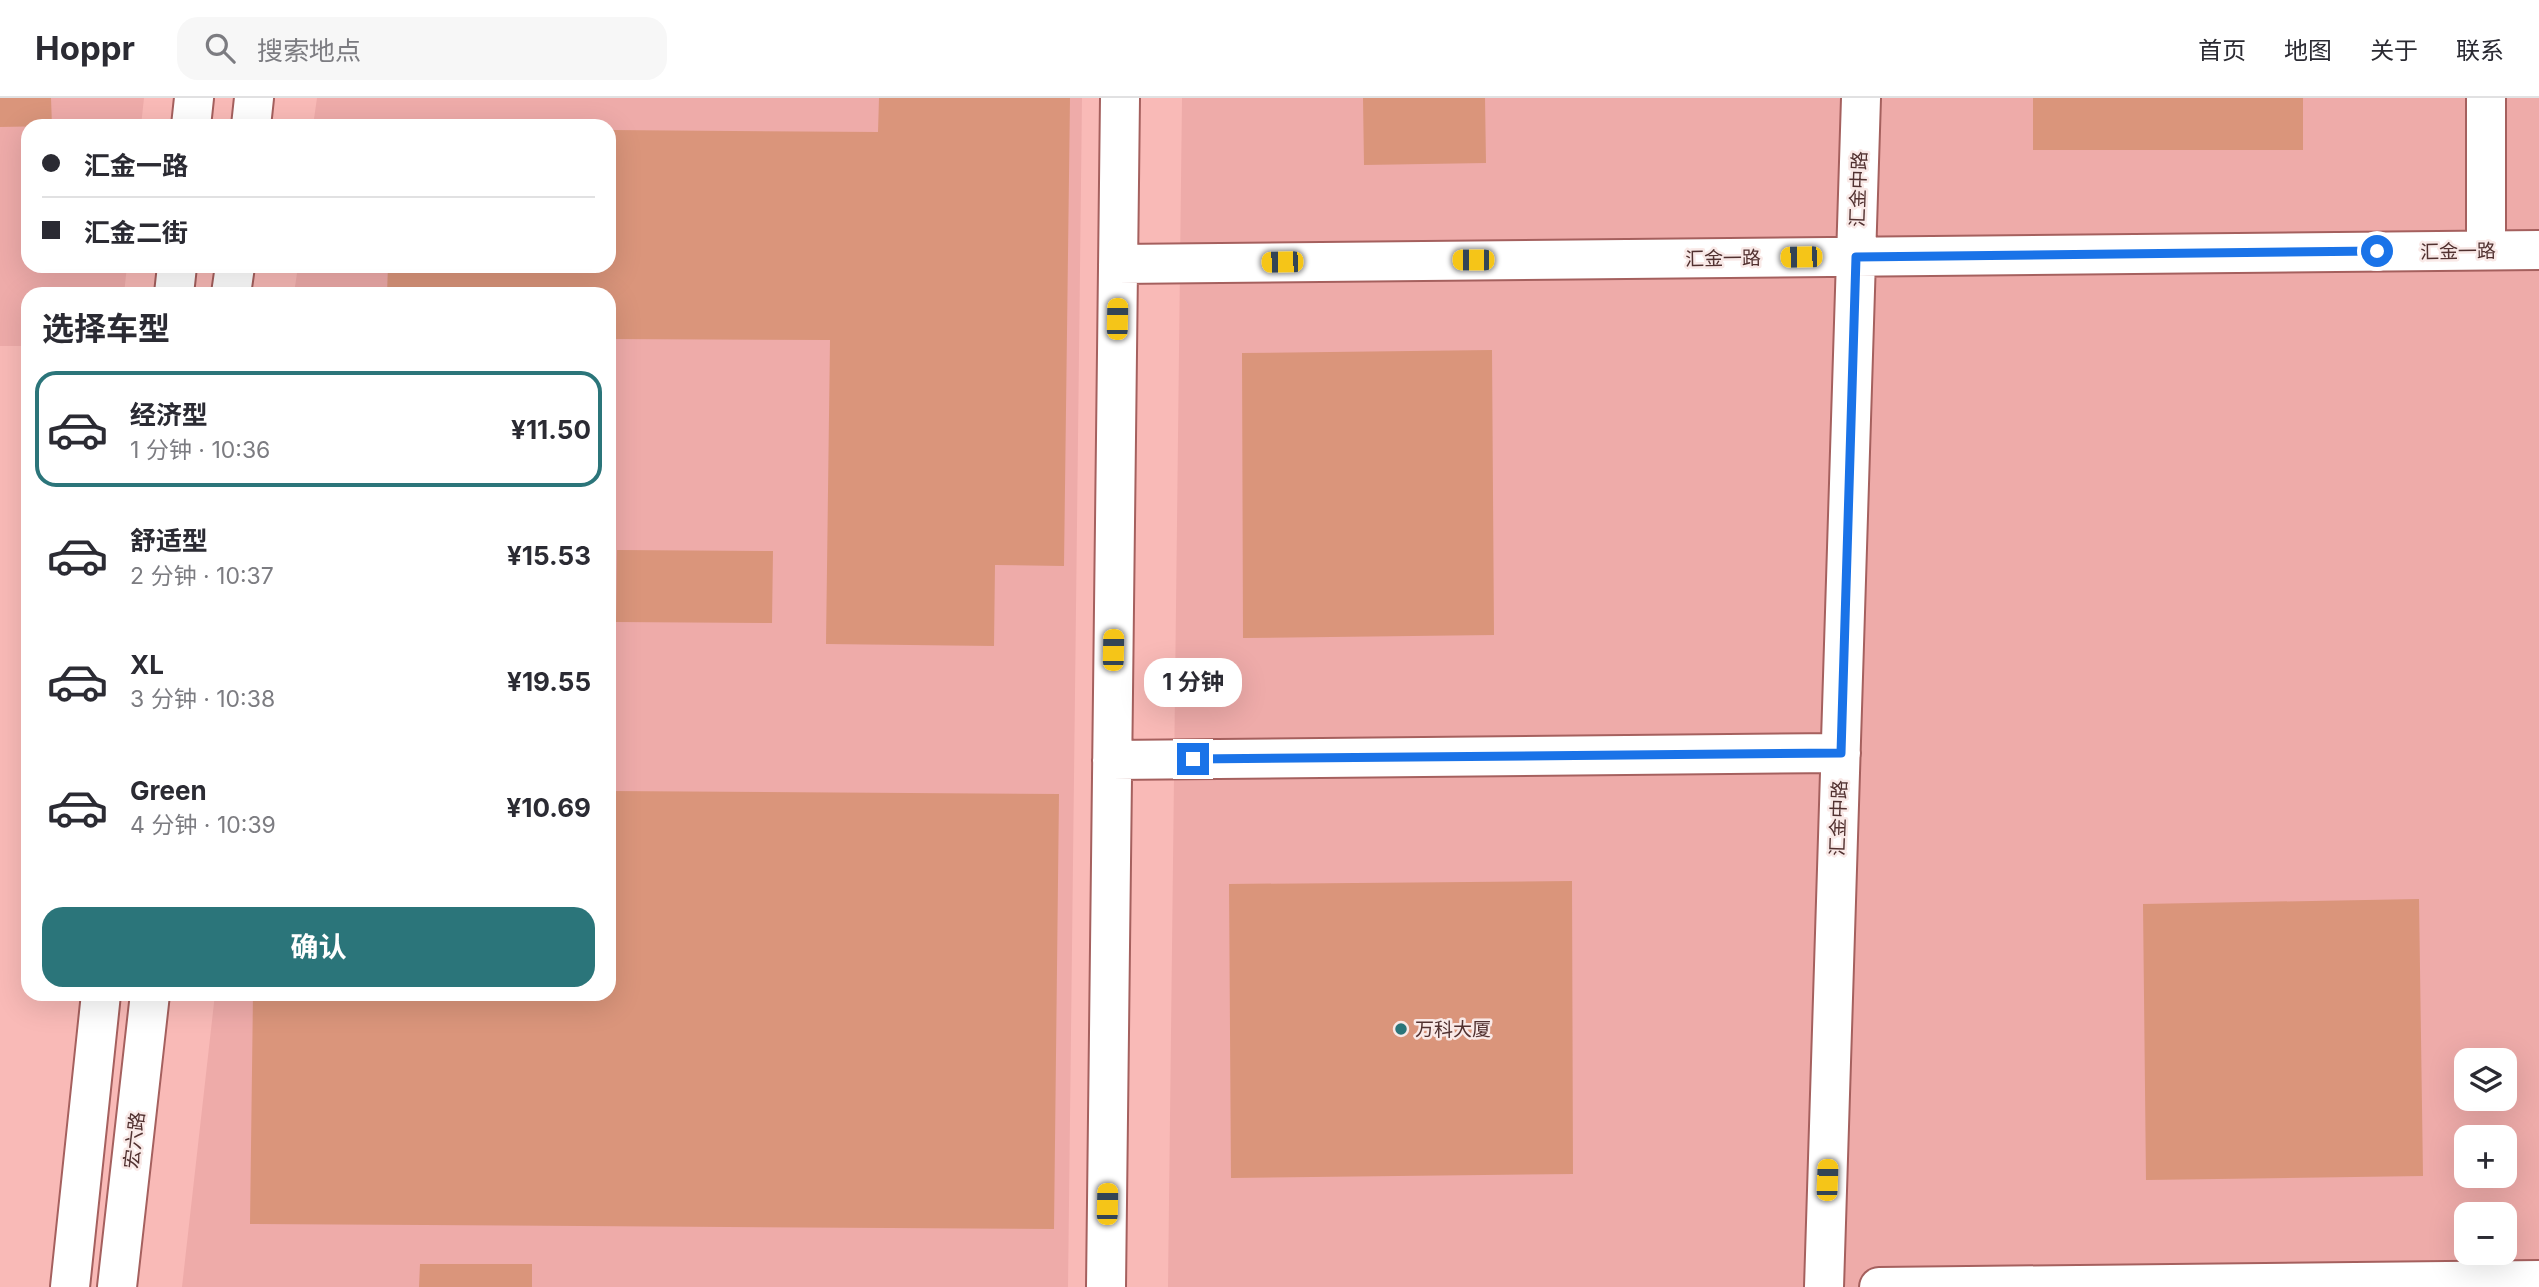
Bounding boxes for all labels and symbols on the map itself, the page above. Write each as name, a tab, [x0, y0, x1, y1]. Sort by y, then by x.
street label: 汇金中路	[1846, 151, 1871, 227]
route start	[2361, 235, 2393, 267]
street label: 汇金一路	[2420, 239, 2496, 264]
street label: 汇金一路	[1685, 246, 1761, 271]
car	[1780, 246, 1823, 268]
car	[1453, 250, 1495, 271]
car	[1261, 251, 1304, 273]
car	[1107, 298, 1128, 340]
car	[1103, 629, 1124, 671]
callout: 1 分钟	[1144, 658, 1242, 706]
route end	[1177, 743, 1209, 775]
street label: 汇金中路	[1826, 780, 1851, 856]
place label: 万科大厦	[1415, 1018, 1491, 1041]
marker: 万科大厦	[1393, 1021, 1409, 1037]
street label: 宏六路	[120, 1110, 149, 1170]
car	[1816, 1159, 1839, 1201]
car	[1097, 1183, 1118, 1225]

